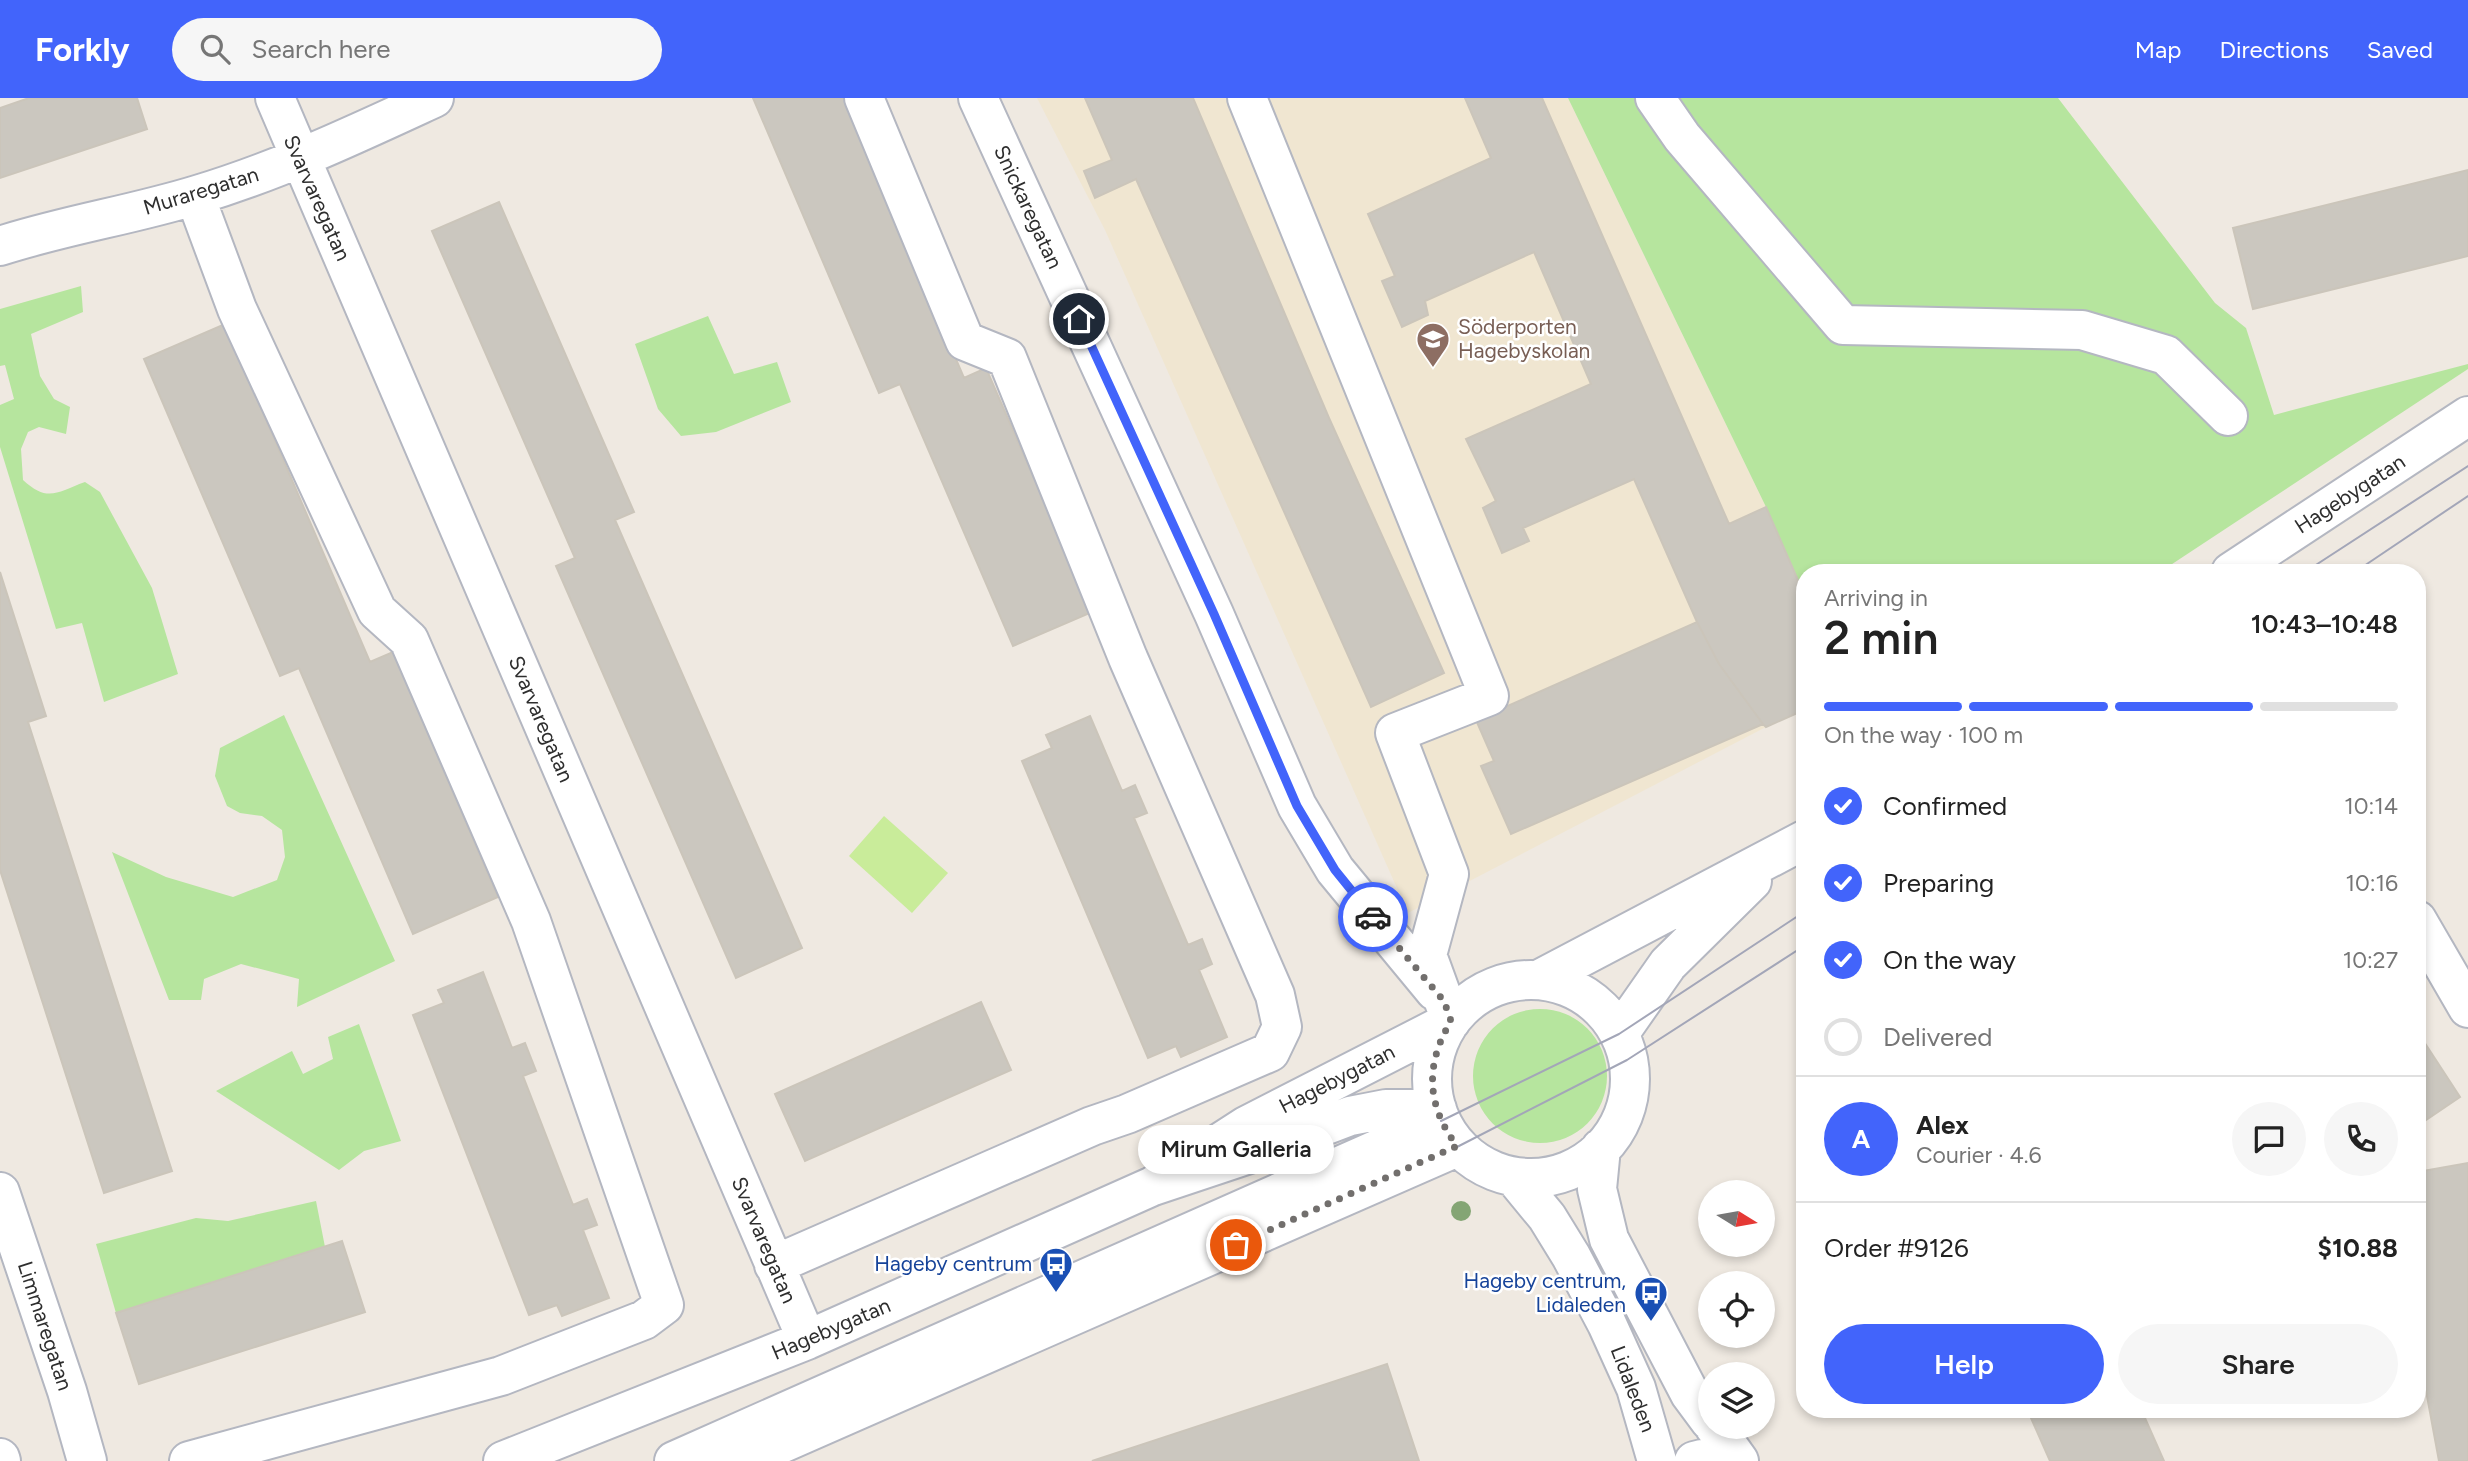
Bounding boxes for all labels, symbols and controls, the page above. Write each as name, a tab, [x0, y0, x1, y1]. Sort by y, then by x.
search box	[172, 18, 662, 81]
text: Forkly	[35, 30, 130, 69]
icon: search	[196, 30, 234, 68]
text: Search here	[252, 33, 390, 65]
text: Map	[2135, 35, 2181, 64]
text: Directions	[2219, 35, 2329, 64]
text: Saved	[2367, 35, 2433, 64]
street label: Svarvaregatan	[279, 131, 356, 264]
street label: Snickaregatan	[989, 141, 1068, 273]
street label: Muraregatan	[140, 161, 262, 220]
pin	[1049, 289, 1109, 349]
icon: home	[1060, 300, 1098, 338]
place label: Söderporten Hagebyskolan	[1458, 314, 1590, 363]
school or university icon: Söderporten Hagebyskolan	[1414, 320, 1452, 369]
street label: Hagebygatan	[2290, 449, 2410, 538]
text: Arriving in	[1824, 584, 1928, 612]
text: 10:43–10:48	[2251, 608, 2398, 640]
text: 2 min	[1824, 610, 1939, 666]
street label: Svarvaregatan	[504, 652, 579, 786]
text: On the way · 100 m	[1824, 721, 2023, 749]
icon: check	[1824, 787, 1862, 825]
text: Confirmed	[1883, 790, 2007, 822]
text: 10:14	[2344, 792, 2398, 820]
icon: check	[1824, 864, 1862, 902]
text: Preparing	[1883, 867, 1994, 899]
text: 10:16	[2345, 869, 2398, 897]
courier	[1338, 882, 1408, 952]
icon: car	[1354, 898, 1392, 936]
icon: check	[1824, 941, 1862, 979]
text: On the way	[1883, 944, 2016, 976]
text: 10:27	[2343, 946, 2398, 974]
text: Delivered	[1883, 1021, 1992, 1053]
street label: Hagebygatan	[1275, 1039, 1399, 1118]
button: chat	[2232, 1102, 2306, 1176]
button: phone	[2324, 1102, 2398, 1176]
text: Alex	[1916, 1109, 1969, 1141]
text: A	[1852, 1123, 1870, 1155]
callout: Mirum Galleria	[1138, 1126, 1334, 1175]
text: Mirum Galleria	[1160, 1135, 1312, 1163]
text: Courier · 4.6	[1916, 1141, 2042, 1169]
street label: Svarvaregatan	[727, 1173, 802, 1307]
north arrow	[1698, 1180, 1774, 1256]
map controls	[1698, 1180, 1775, 1439]
pin	[1206, 1215, 1266, 1275]
icon: bag	[1217, 1226, 1255, 1264]
text: Order #9126	[1824, 1232, 1969, 1264]
text: $10.88	[2318, 1232, 2398, 1264]
bus stop icon: Hageby centrum	[1037, 1245, 1075, 1294]
place label: Hageby centrum	[874, 1251, 1032, 1276]
street label: Limmaregatan	[13, 1258, 78, 1394]
place label: Hageby centrum, Lidaleden	[1464, 1268, 1626, 1317]
button: locate	[1698, 1271, 1775, 1348]
bus stop icon: Hageby centrum, Lidaleden	[1632, 1274, 1670, 1323]
street label: Hagebygatan	[768, 1292, 894, 1365]
button: Help	[1824, 1324, 2104, 1404]
button: Share	[2118, 1324, 2398, 1404]
street label: Lidaleden	[1606, 1342, 1661, 1435]
button: layers	[1698, 1362, 1775, 1439]

